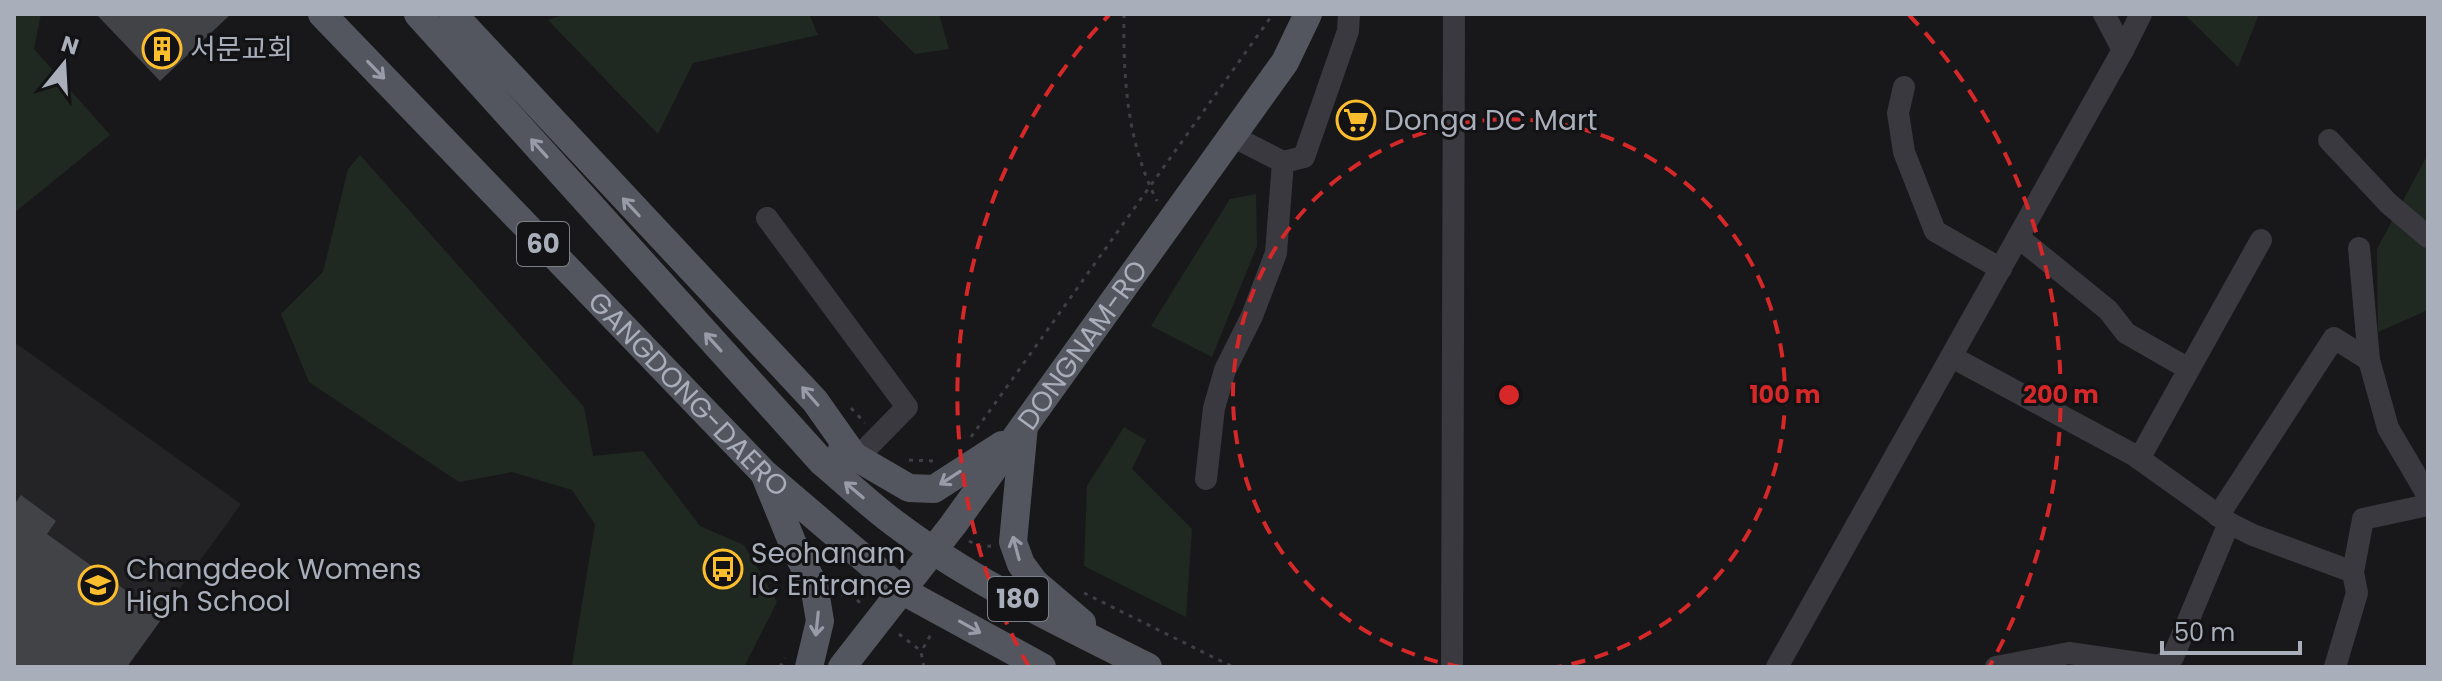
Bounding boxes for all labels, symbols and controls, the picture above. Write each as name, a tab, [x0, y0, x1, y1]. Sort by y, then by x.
north arrow	[24, 24, 104, 104]
text: N	[57, 28, 83, 63]
building icon: 서문교회	[141, 28, 183, 70]
place label: 서문교회	[190, 30, 293, 69]
one-way arrow	[367, 60, 386, 80]
supermarket icon: Donga DC Mart	[1335, 99, 1377, 141]
place label: Donga DC Mart	[1384, 101, 1598, 140]
one-way arrow	[530, 139, 548, 159]
one-way arrow	[623, 198, 641, 218]
road number: 60	[517, 222, 569, 266]
street label: DONGNAM-RO	[1008, 252, 1156, 438]
street label: GANGDONG-DAERO	[580, 282, 797, 506]
one-way arrow	[705, 332, 723, 352]
text: 100 m	[1750, 378, 1820, 411]
text: 200 m	[2023, 378, 2099, 411]
centre of rings	[1495, 381, 1523, 409]
one-way arrow	[801, 387, 819, 407]
one-way arrow	[939, 471, 962, 487]
one-way arrow	[845, 481, 865, 499]
place label: Seohanam IC Entrance	[751, 534, 911, 605]
one-way arrow	[1008, 536, 1023, 562]
bus stop icon: Seohanam IC Entrance	[702, 548, 744, 590]
place label: Changdeok Womens High School	[126, 550, 421, 621]
school or university icon: Changdeok Womens High School	[77, 564, 119, 606]
road number: 180	[988, 577, 1048, 621]
scale bar	[2162, 605, 2300, 655]
one-way arrow	[809, 611, 824, 637]
text: 50 m	[2174, 616, 2235, 649]
one-way arrow	[957, 620, 981, 636]

